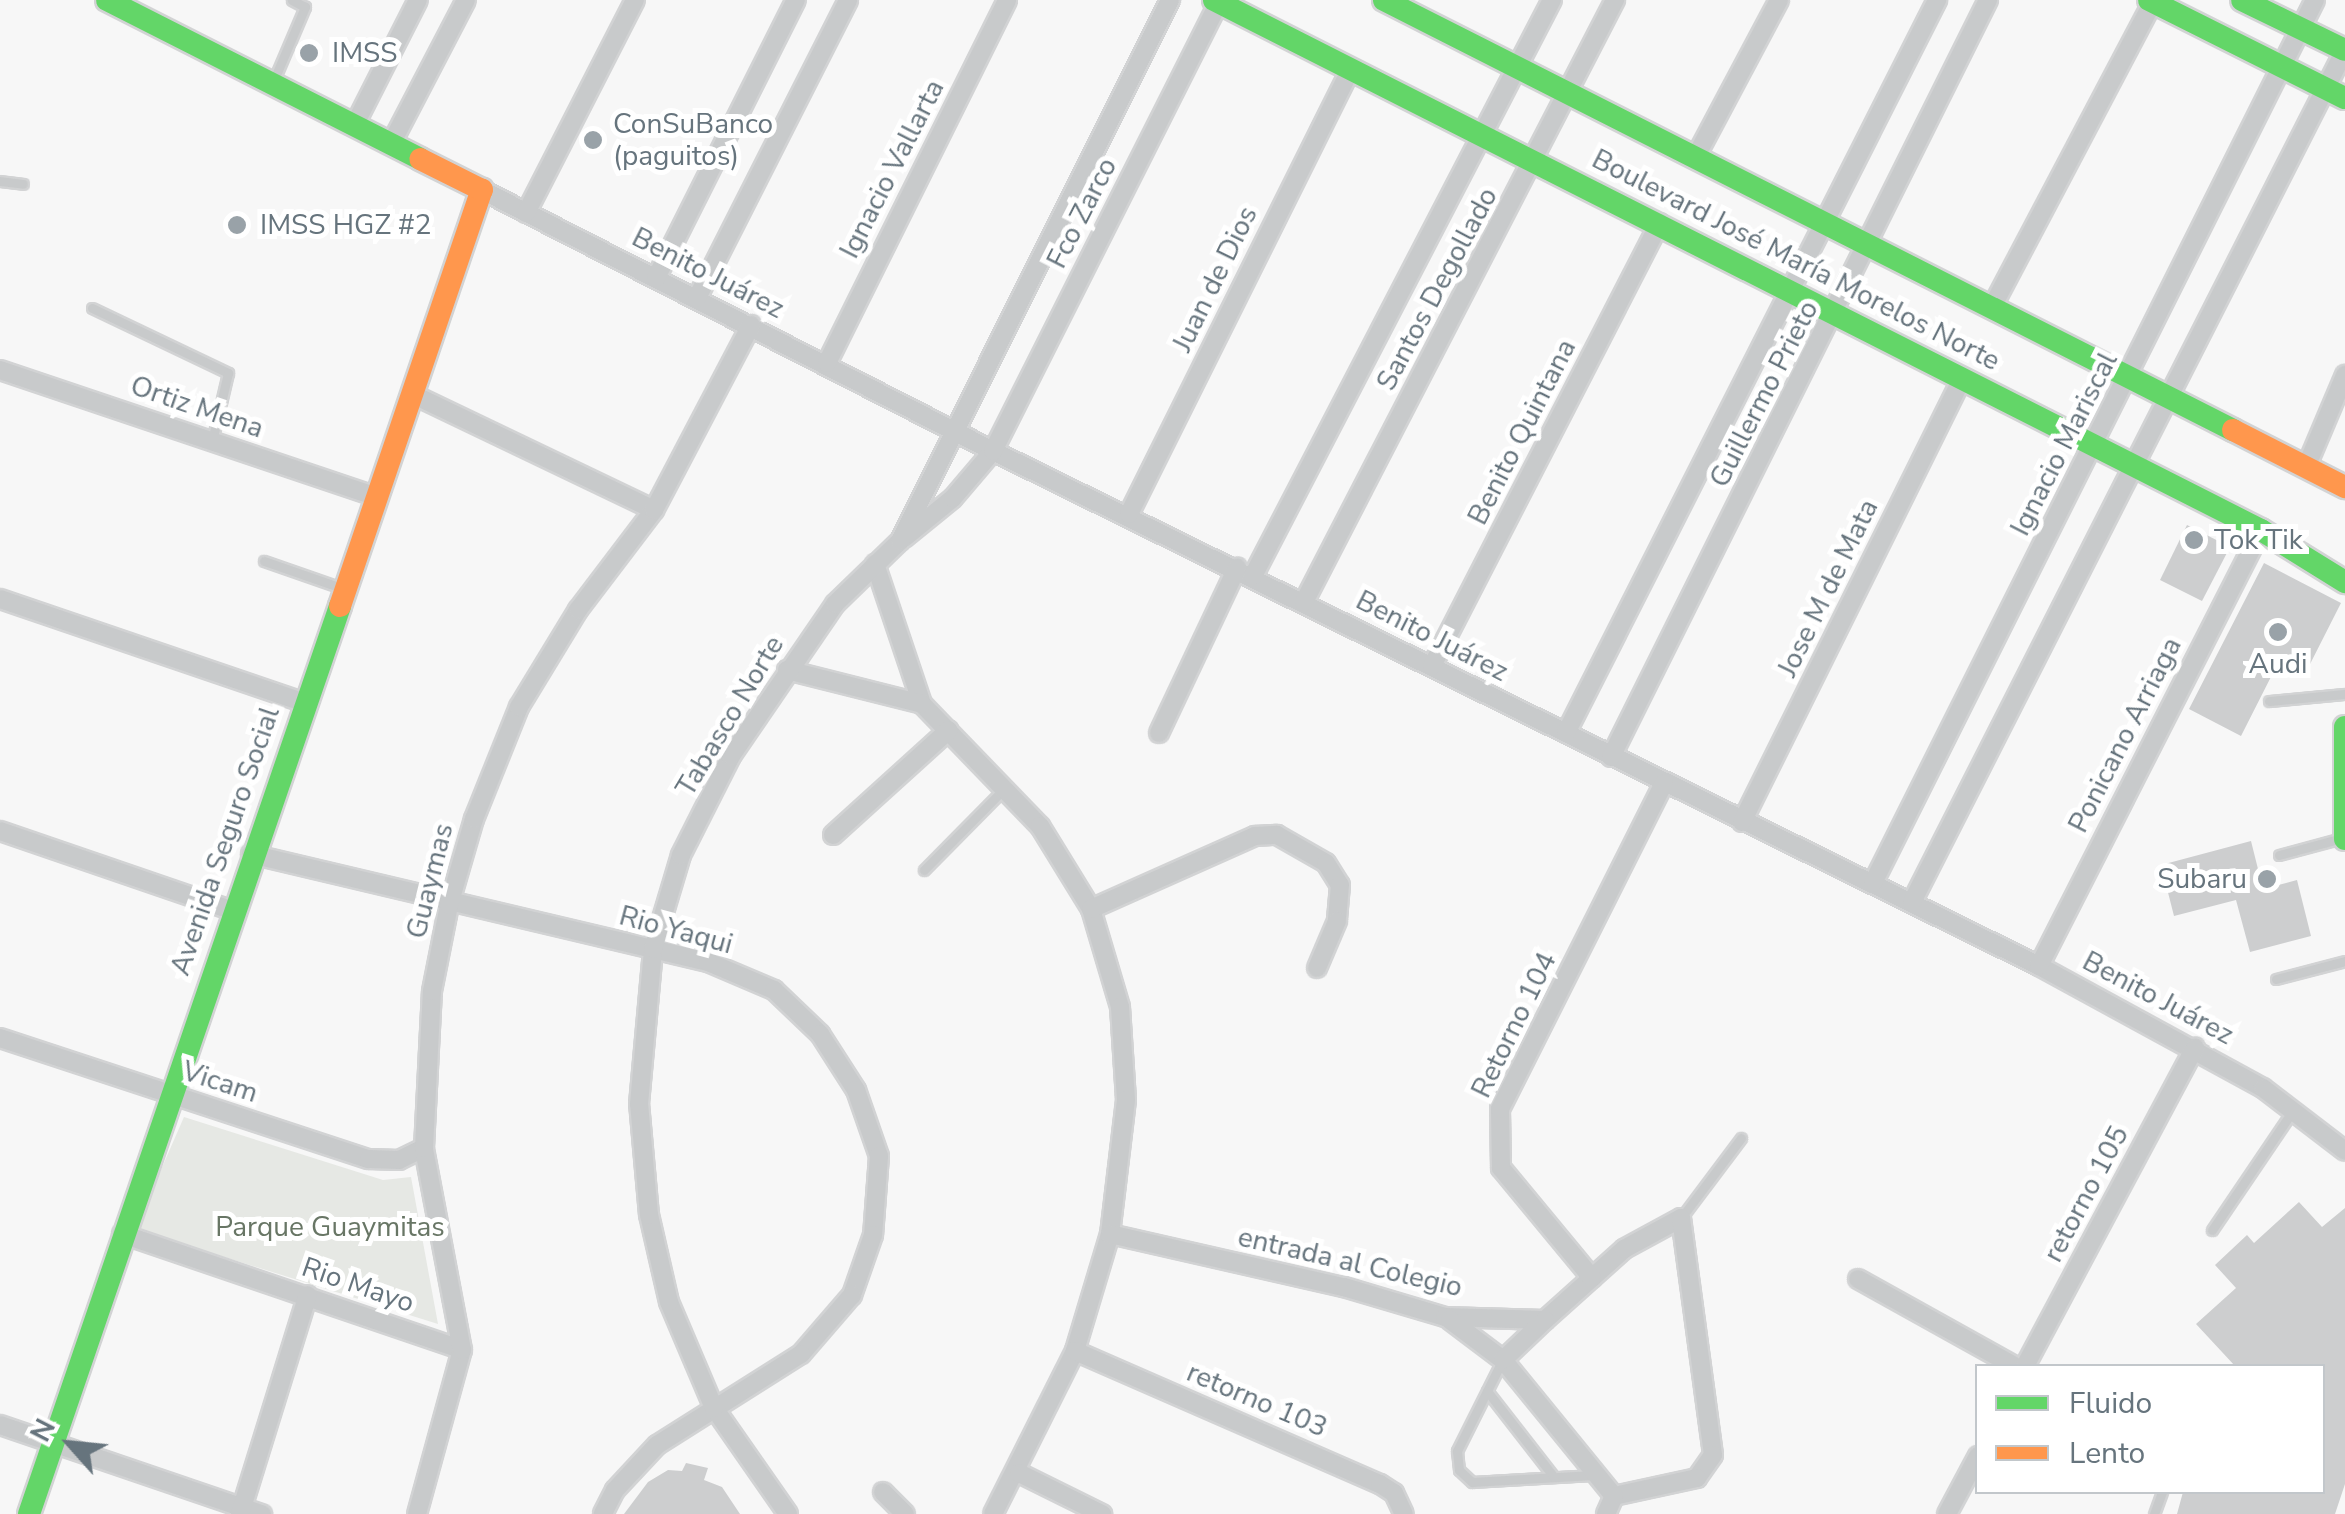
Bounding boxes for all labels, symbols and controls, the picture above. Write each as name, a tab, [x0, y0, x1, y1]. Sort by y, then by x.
place label: IMSS	[332, 36, 398, 70]
marker: IMSS	[296, 40, 322, 66]
street label: Ignacio Vallarta	[833, 74, 951, 264]
place label: ConSuBanco (paguitos)	[613, 107, 773, 173]
marker: ConSuBanco (paguitos)	[582, 129, 604, 151]
street label: Boulevard José María Morelos Norte	[1586, 142, 2006, 378]
street label: Fco Zarco	[1040, 152, 1124, 274]
street label: Santos Degollado	[1369, 182, 1505, 396]
street label: Juan de Dios	[1165, 201, 1265, 357]
place label: IMSS HGZ #2	[260, 208, 432, 242]
marker: IMSS HGZ #2	[224, 212, 250, 238]
street label: Benito Juárez	[626, 220, 790, 326]
street label: Guillermo Prieto	[1703, 295, 1825, 493]
street label: Benito Quintana	[1461, 334, 1583, 530]
street label: Ignacio Mariscal	[2003, 347, 2125, 541]
street label: Ortiz Mena	[126, 369, 268, 445]
street label: Jose M de Mata	[1771, 494, 1885, 682]
place label: Tok Tik	[2214, 523, 2303, 557]
marker: Tok Tik	[2183, 529, 2205, 551]
street label: Benito Juárez	[1350, 583, 1514, 689]
marker: Audi	[2267, 621, 2289, 643]
street label: Tabasco Norte	[669, 630, 791, 802]
street label: Ponicano Arriaga	[2061, 632, 2189, 838]
place label: Audi	[2249, 647, 2307, 681]
street label: Avenida Seguro Social	[163, 702, 287, 980]
street label: Guaymas	[399, 820, 461, 942]
place label: Subaru	[2157, 862, 2247, 896]
marker: Subaru	[2256, 868, 2278, 890]
street label: Rio Yaqui	[616, 899, 736, 961]
street label: Benito Juárez	[2077, 944, 2239, 1052]
street label: Retorno 104	[1464, 947, 1564, 1103]
street label: Vicam	[178, 1054, 262, 1110]
street label: retorno 105	[2036, 1120, 2136, 1268]
park label: Parque Guaymitas	[215, 1210, 445, 1244]
street label: entrada al Colegio	[1235, 1220, 1465, 1304]
street label: Rio Mayo	[298, 1250, 418, 1320]
street label: retorno 103	[1182, 1355, 1332, 1445]
legend	[1975, 1364, 2325, 1494]
text: Fluido	[2069, 1383, 2152, 1424]
north arrow	[20, 1394, 120, 1494]
text: N	[22, 1412, 65, 1448]
text: Lento	[2069, 1433, 2145, 1474]

